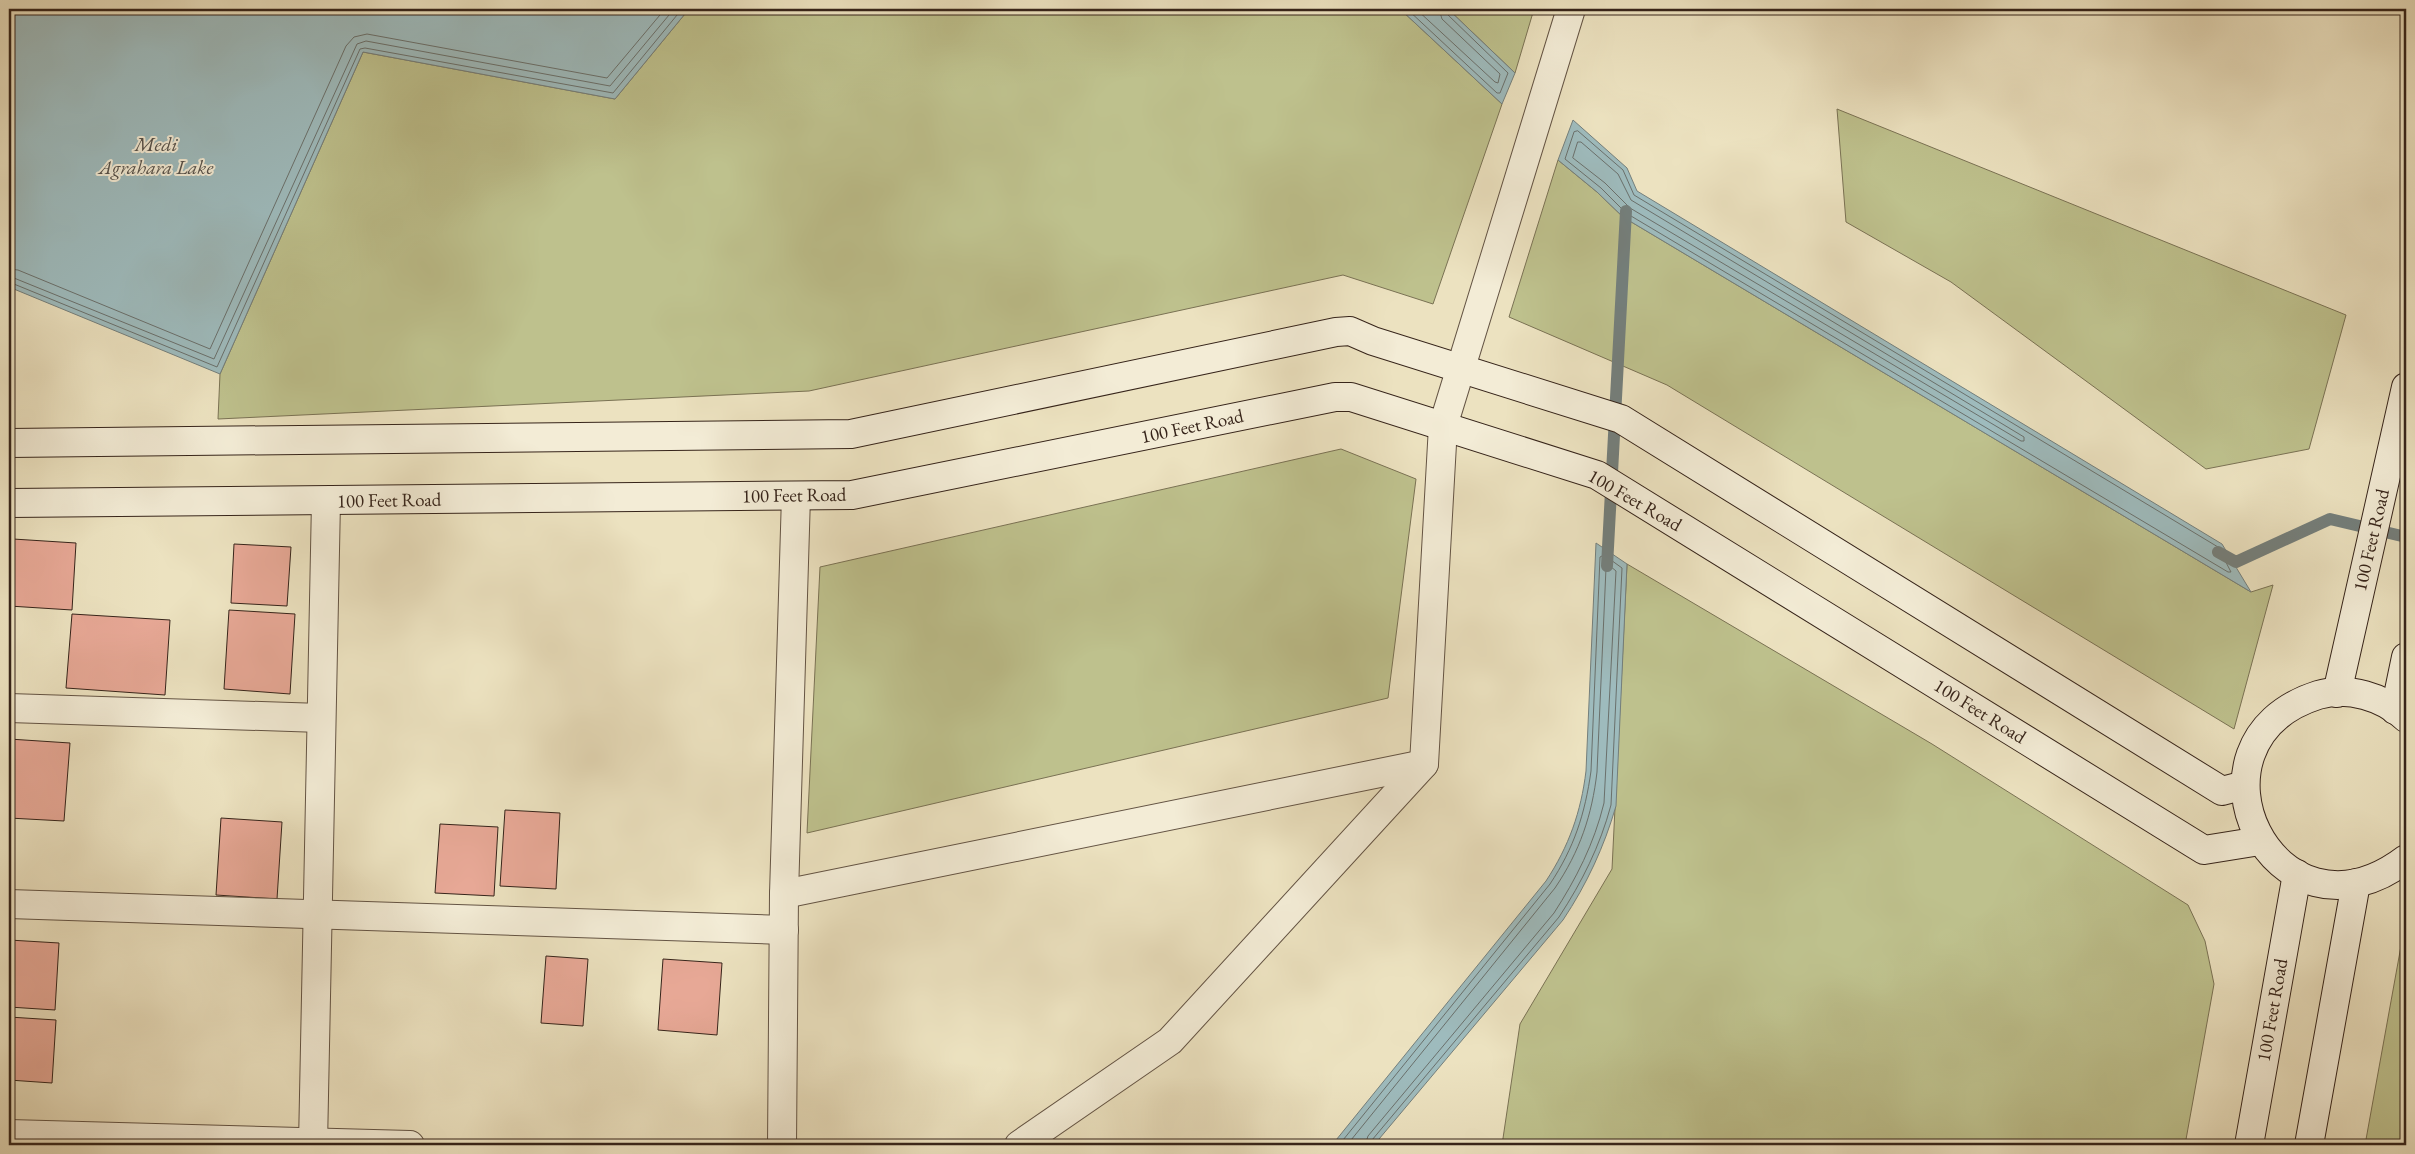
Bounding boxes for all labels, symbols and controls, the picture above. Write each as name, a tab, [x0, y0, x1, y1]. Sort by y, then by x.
water label: Medi Agrahara Lake	[97, 131, 213, 180]
street label: 100 Feet Road	[1138, 403, 1246, 449]
street label: 100 Feet Road	[1584, 463, 1687, 537]
street label: 100 Feet Road	[742, 482, 847, 508]
street label: 100 Feet Road	[2347, 486, 2395, 594]
street label: 100 Feet Road	[337, 487, 442, 513]
street label: 100 Feet Road	[1929, 673, 2031, 749]
street label: 100 Feet Road	[2251, 956, 2293, 1064]

